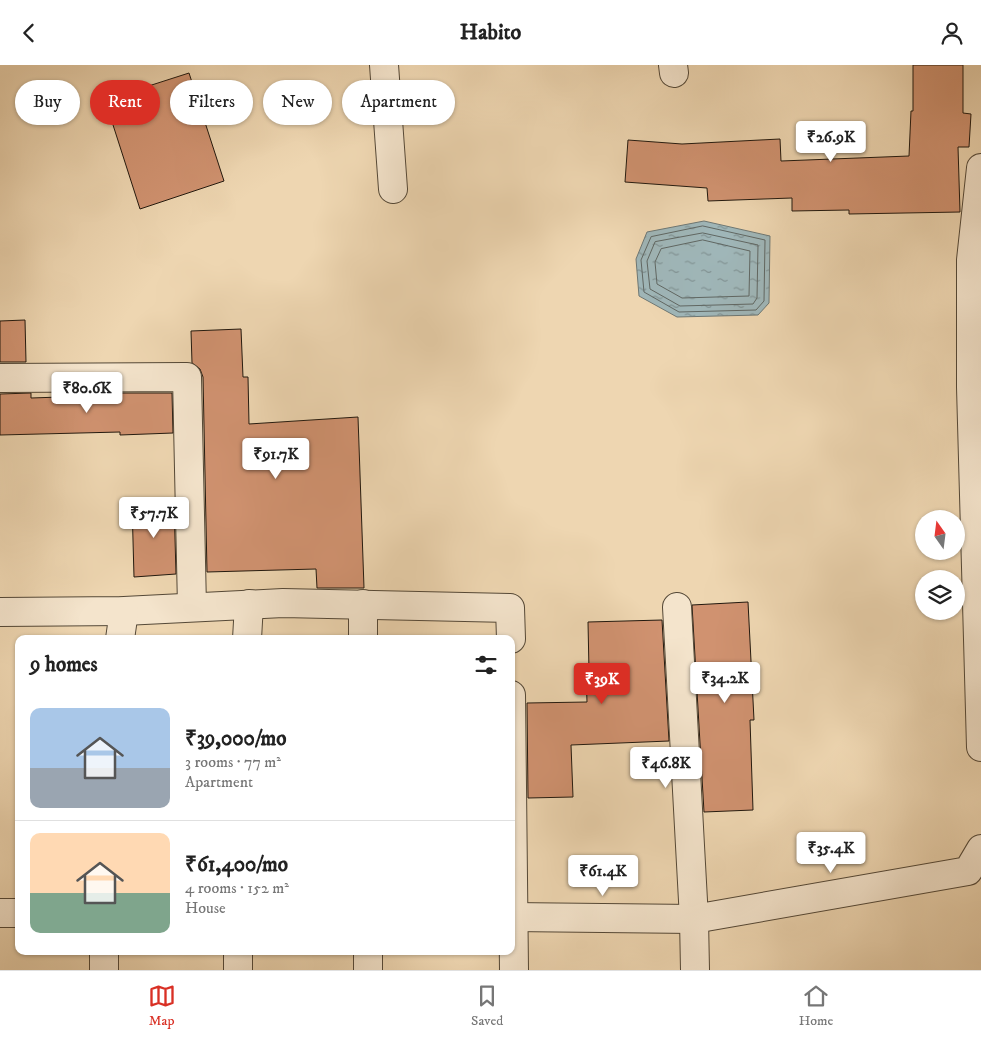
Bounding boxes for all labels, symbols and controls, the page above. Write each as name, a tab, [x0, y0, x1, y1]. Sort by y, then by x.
icon: back	[15, 19, 43, 47]
text: Habito	[460, 19, 521, 46]
icon: person	[938, 19, 966, 47]
chip: Buy	[15, 80, 80, 125]
chip: Rent	[90, 80, 160, 125]
chip: Filters	[170, 80, 253, 125]
chip: New	[263, 80, 332, 125]
chip: Apartment	[342, 80, 455, 125]
pin: ₹26.9K	[790, 121, 872, 163]
text: ₹26.9K	[807, 127, 855, 147]
pin: ₹80.6K	[46, 371, 128, 414]
text: ₹80.6K	[62, 378, 112, 398]
pin: ₹91.7K	[235, 437, 317, 480]
text: ₹91.7K	[253, 444, 299, 464]
pin: ₹57.7K	[113, 497, 195, 539]
text: ₹57.7K	[130, 503, 178, 523]
north arrow	[915, 510, 965, 560]
map controls	[915, 510, 965, 620]
button: layers	[915, 570, 965, 620]
icon: filters	[472, 651, 500, 679]
text: 9 homes	[30, 652, 98, 678]
pin: ₹34.2K	[684, 661, 766, 704]
pin: ₹39K	[572, 663, 632, 705]
text: ₹34.2K	[701, 668, 749, 688]
text: ₹39K	[585, 669, 619, 689]
text: ₹39,000/mo	[185, 726, 287, 752]
icon: home	[70, 728, 130, 788]
pin: ₹46.8K	[625, 747, 707, 789]
text: 3 rooms · 77 m²	[185, 752, 281, 772]
text: ₹46.8K	[641, 753, 691, 773]
text: Apartment	[185, 772, 253, 792]
pin: ₹35.4K	[790, 831, 872, 874]
text: ₹35.4K	[808, 838, 855, 858]
text: ₹61,400/mo	[185, 852, 288, 878]
icon: home	[70, 853, 130, 913]
pin: ₹61.4K	[562, 855, 644, 897]
text: ₹61.4K	[579, 861, 627, 881]
text: 4 rooms · 152 m²	[185, 878, 289, 898]
text: House	[185, 898, 226, 918]
tab: Map	[148, 982, 176, 1030]
tab: Saved	[471, 982, 503, 1030]
tab: Home	[799, 982, 833, 1030]

